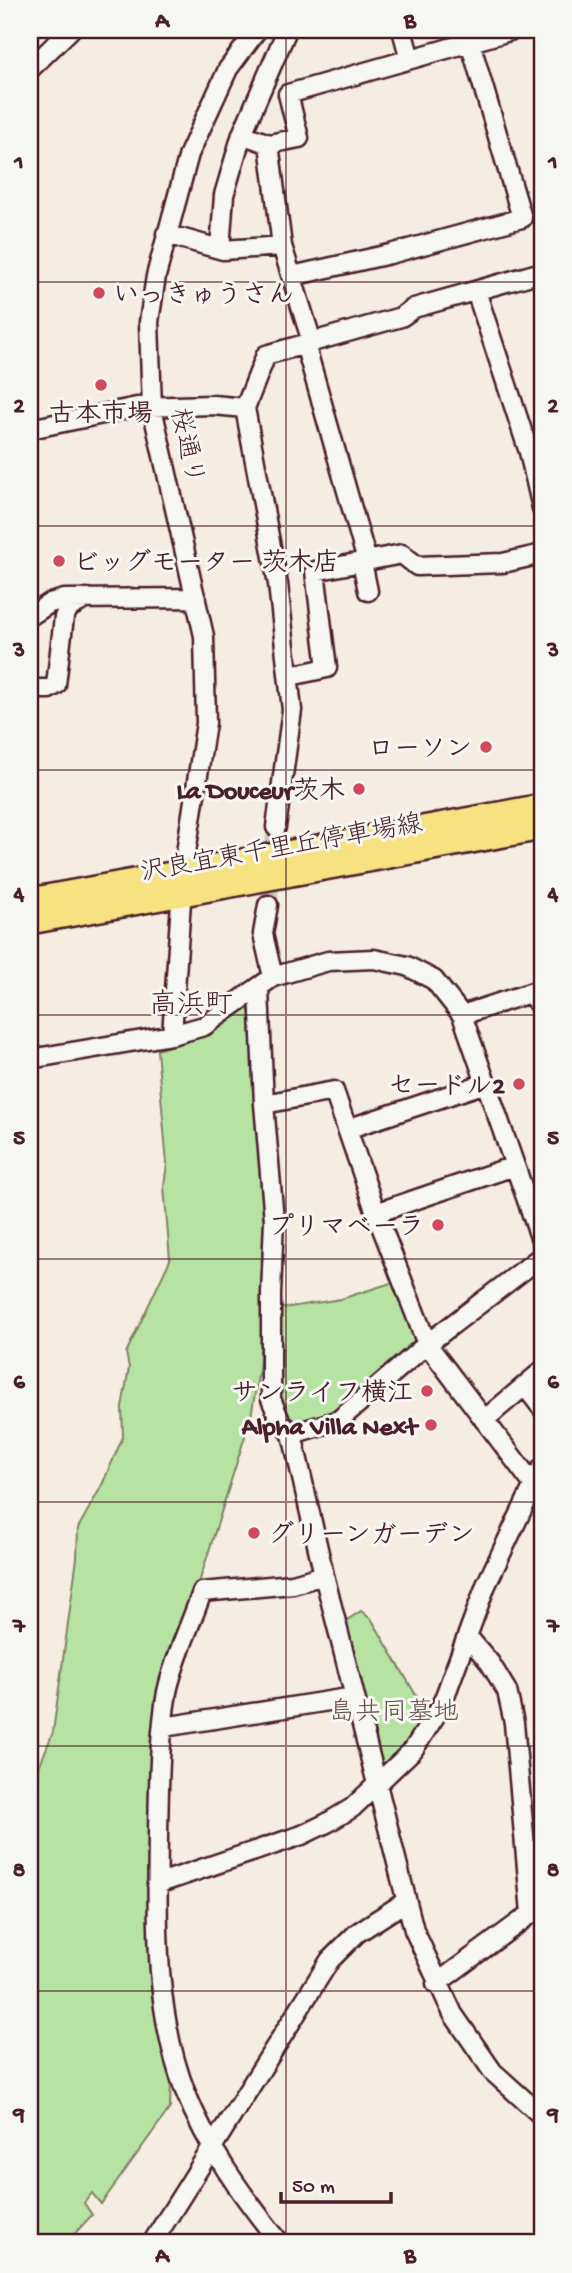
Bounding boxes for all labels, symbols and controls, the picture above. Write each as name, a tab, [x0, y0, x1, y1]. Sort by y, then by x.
text: A	[154, 9, 170, 36]
text: B	[403, 9, 417, 36]
text: 1	[13, 150, 24, 177]
text: 1	[547, 150, 558, 177]
place label: いっきゅうさん	[113, 282, 294, 313]
marker: いっきゅうさん	[91, 285, 107, 301]
marker: 古本市場	[93, 377, 109, 393]
text: 2	[13, 394, 25, 421]
text: 2	[547, 394, 559, 421]
place label: 古本市場	[49, 399, 153, 432]
street label: 桜通り	[161, 405, 209, 488]
place label: ビッグモーター 茨木店	[73, 548, 339, 581]
marker: ビッグモーター 茨木店	[51, 553, 67, 569]
text: 3	[12, 638, 25, 665]
text: 3	[546, 638, 559, 665]
place label: ローソン	[368, 736, 472, 767]
marker: ローソン	[478, 739, 494, 755]
place label: La Douceur茨木	[177, 776, 345, 809]
marker: La Douceur茨木	[351, 781, 367, 797]
street label: 沢良宜東千里丘停車場線	[138, 808, 425, 891]
text: 4	[13, 882, 25, 909]
text: 4	[547, 882, 559, 909]
district label: 高浜町	[149, 989, 233, 1023]
place label: セードル2	[388, 1073, 505, 1104]
marker: セードル2	[511, 1076, 527, 1092]
text: 5	[13, 1126, 25, 1153]
text: 5	[547, 1126, 559, 1153]
place label: プリマベーラ	[268, 1213, 424, 1245]
marker: プリマベーラ	[430, 1217, 446, 1233]
text: 6	[13, 1370, 26, 1397]
text: 6	[547, 1370, 560, 1397]
place label: サンライフ横江	[232, 1378, 413, 1411]
marker: サンライフ横江	[419, 1383, 435, 1399]
place label: Alpha Villa Next	[241, 1414, 419, 1445]
marker: Alpha Villa Next	[423, 1417, 439, 1433]
place label: グリーンガーデン	[268, 1520, 474, 1553]
marker: グリーンガーデン	[246, 1525, 262, 1541]
text: 7	[12, 1614, 26, 1641]
text: 7	[546, 1614, 560, 1641]
park label: 島共同墓地	[329, 1697, 459, 1730]
text: 8	[13, 1858, 26, 1885]
text: 8	[547, 1858, 560, 1885]
text: 9	[12, 2102, 25, 2129]
text: 9	[546, 2102, 559, 2129]
scale bar	[281, 2161, 392, 2205]
text: 50 m	[292, 2176, 335, 2201]
text: A	[154, 2244, 170, 2271]
text: B	[403, 2244, 417, 2271]

